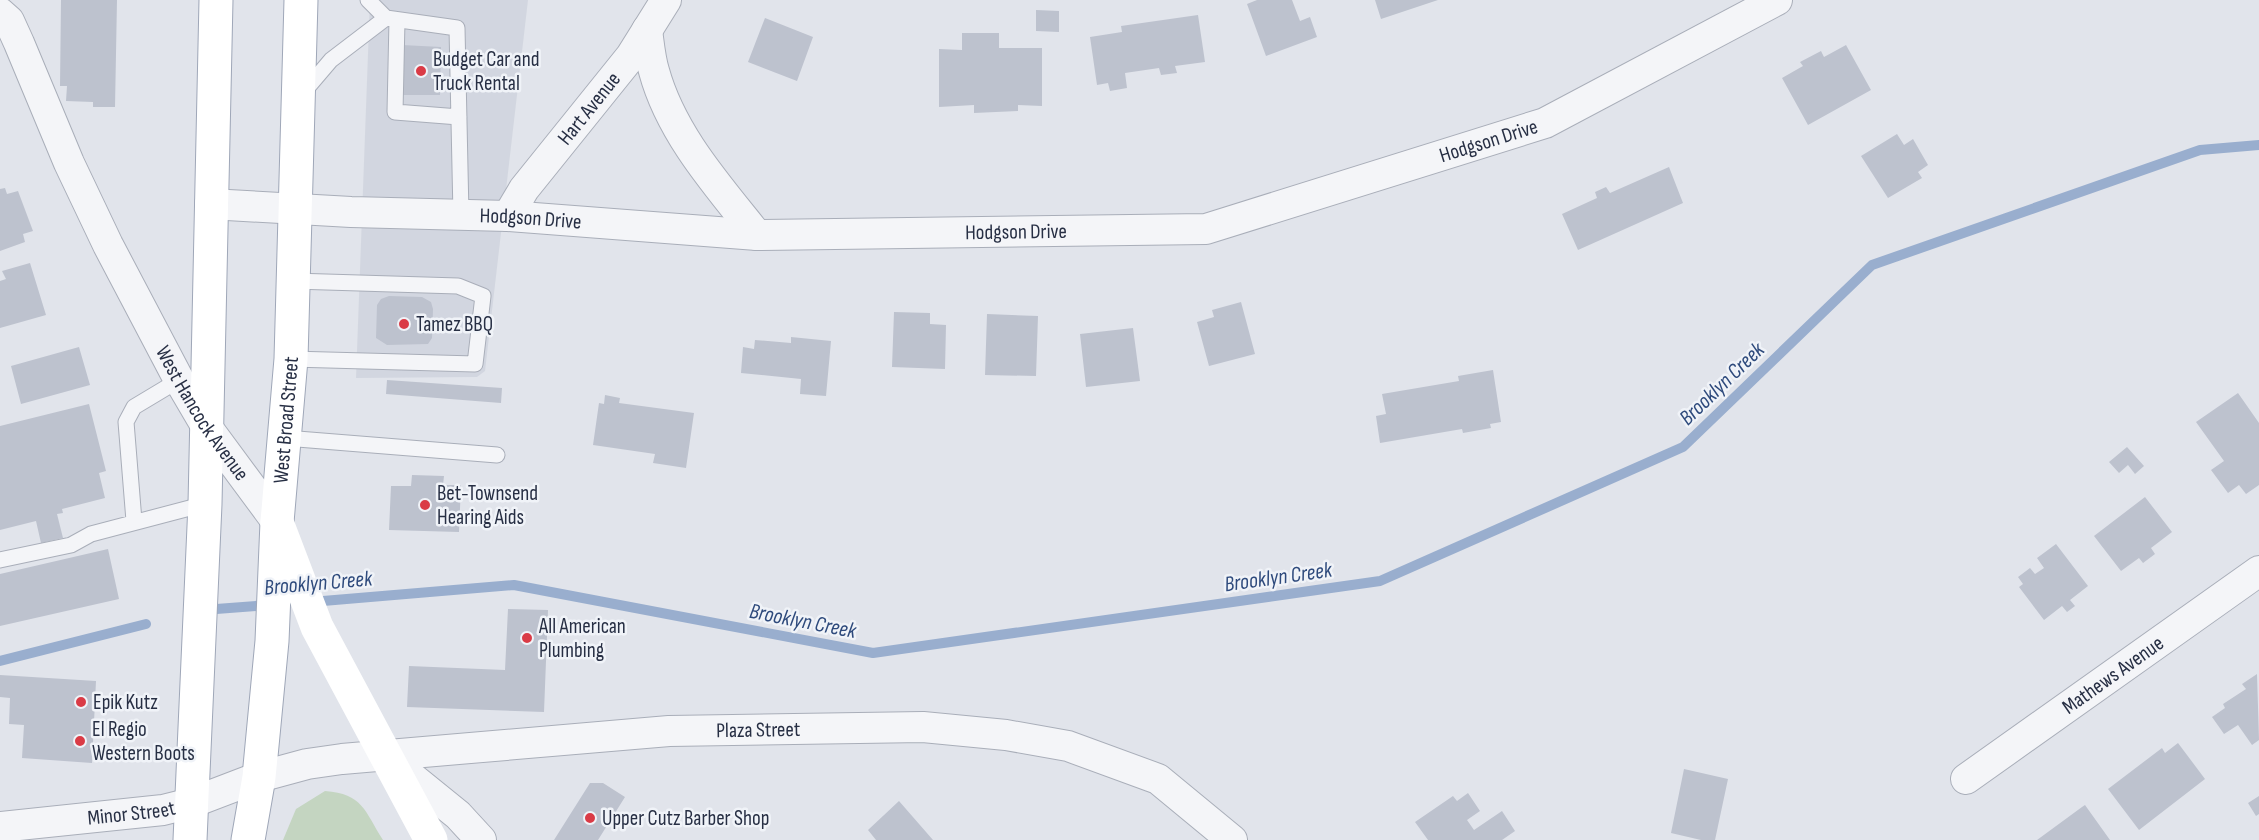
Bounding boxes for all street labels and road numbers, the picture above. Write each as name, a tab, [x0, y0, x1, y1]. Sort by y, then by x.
street label: Hart Avenue	[553, 67, 626, 150]
street label: Hodgson Drive	[1436, 114, 1541, 168]
street label: Hodgson Drive	[479, 203, 582, 235]
street label: Hodgson Drive	[965, 219, 1067, 245]
street label: West Hancock Avenue	[150, 342, 254, 486]
street label: West Broad Street	[268, 356, 304, 485]
street label: Mathews Avenue	[2058, 631, 2169, 720]
street label: Plaza Street	[716, 717, 800, 743]
street label: Minor Street	[86, 795, 178, 831]

